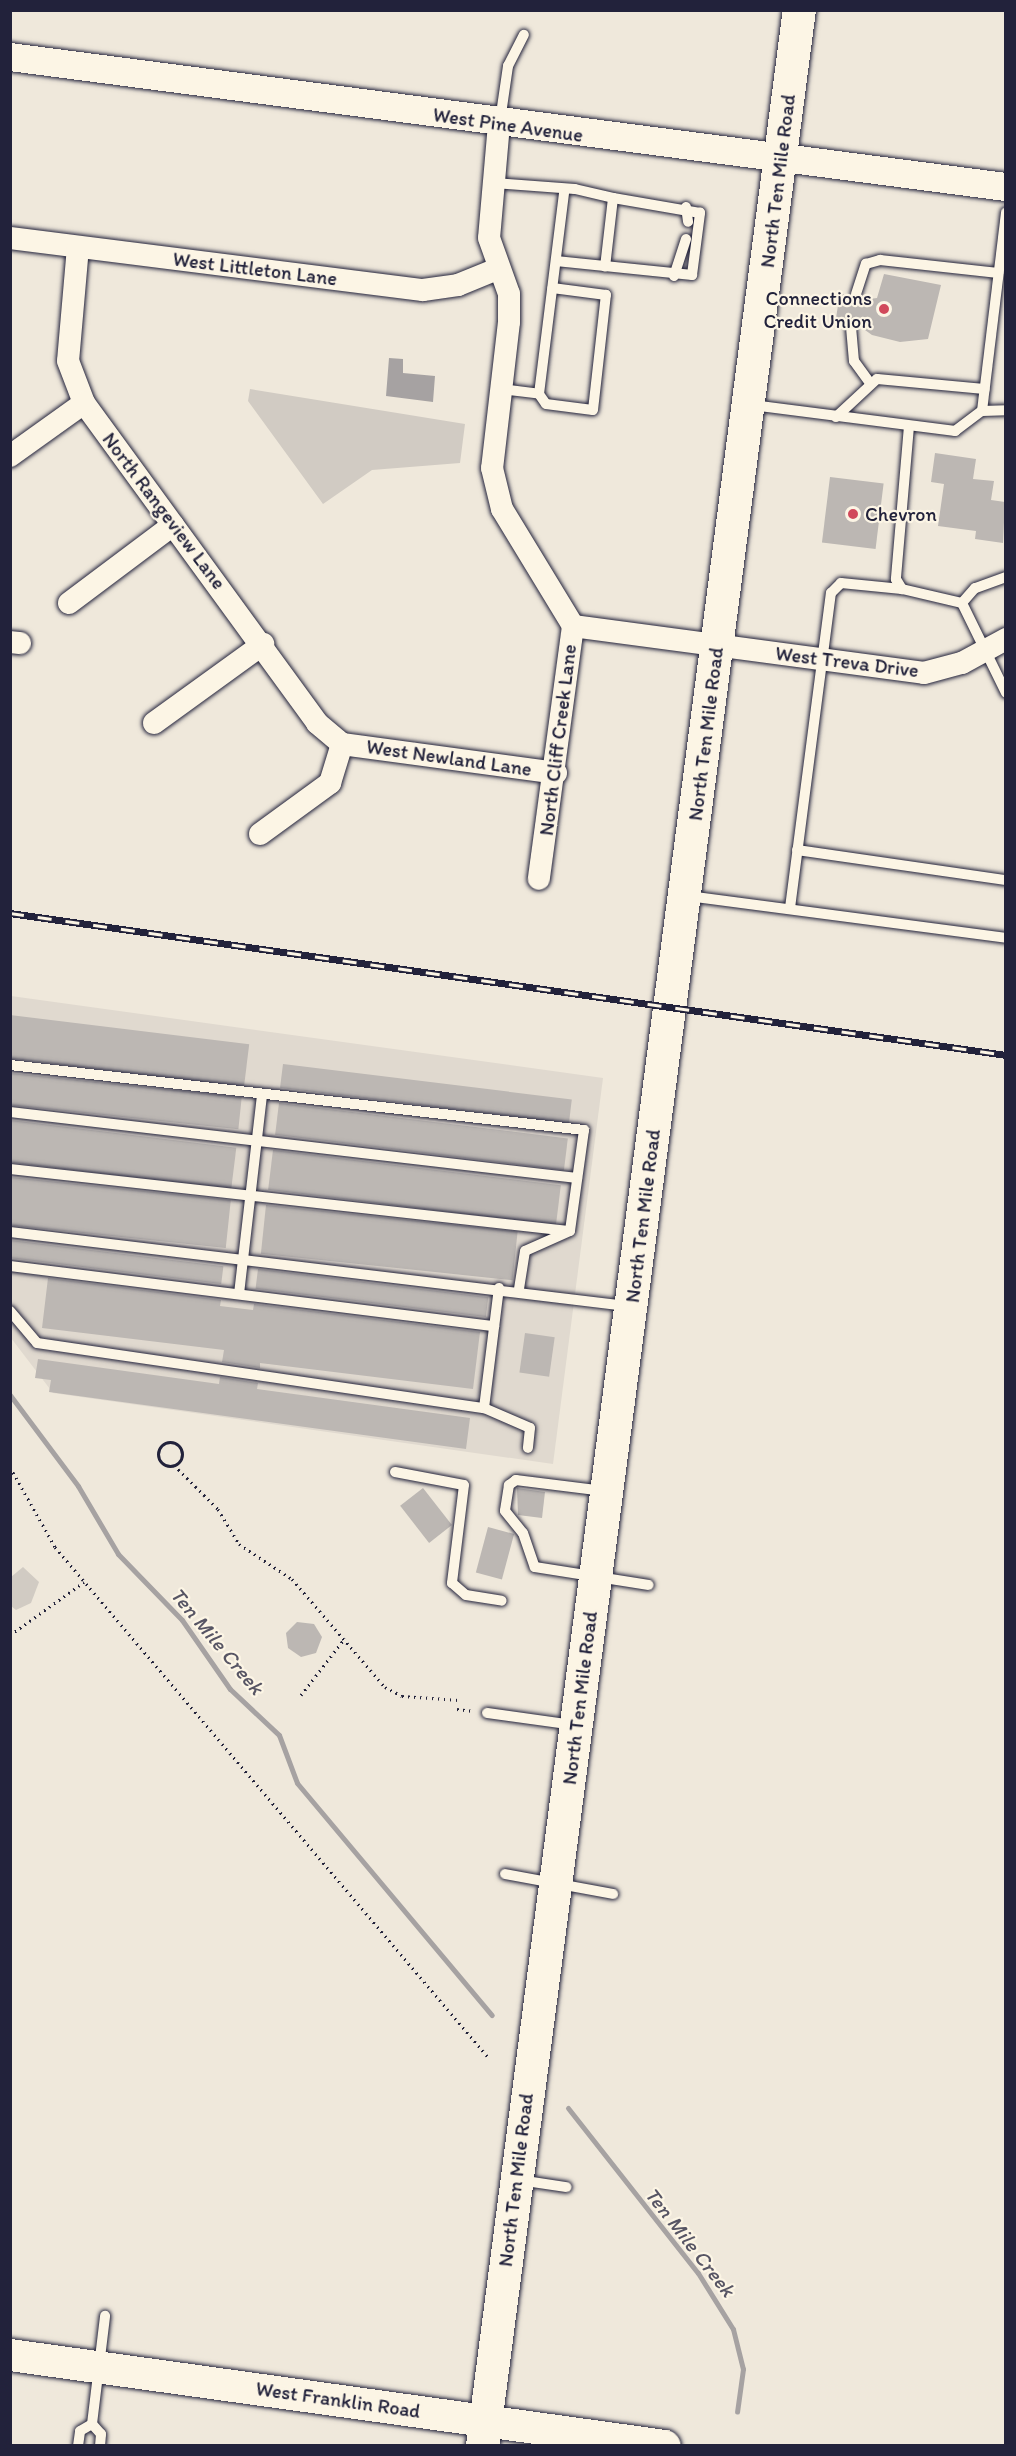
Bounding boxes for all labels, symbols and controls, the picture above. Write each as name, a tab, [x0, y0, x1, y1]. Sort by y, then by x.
street label: North Ten Mile Road	[756, 94, 800, 268]
street label: West Pine Avenue	[431, 103, 585, 147]
street label: West Littleton Lane	[171, 247, 339, 291]
place label: Connections Credit Union	[764, 286, 872, 333]
marker: Connections Credit Union	[877, 302, 891, 316]
street label: North Rangeview Lane	[97, 427, 231, 595]
place label: Chevron	[865, 502, 937, 526]
marker: Chevron	[846, 507, 860, 521]
street label: West Treva Drive	[775, 641, 919, 683]
street label: North Cliff Creek Lane	[534, 643, 582, 837]
street label: North Ten Mile Road	[684, 647, 728, 821]
street label: West Newland Lane	[365, 734, 533, 782]
street label: North Ten Mile Road	[621, 1129, 665, 1303]
water label: Ten Mile Creek	[165, 1583, 269, 1699]
street label: North Ten Mile Road	[558, 1611, 602, 1785]
street label: North Ten Mile Road	[494, 2093, 538, 2267]
water label: Ten Mile Creek	[640, 2183, 740, 2301]
street label: West Franklin Road	[254, 2377, 422, 2423]

